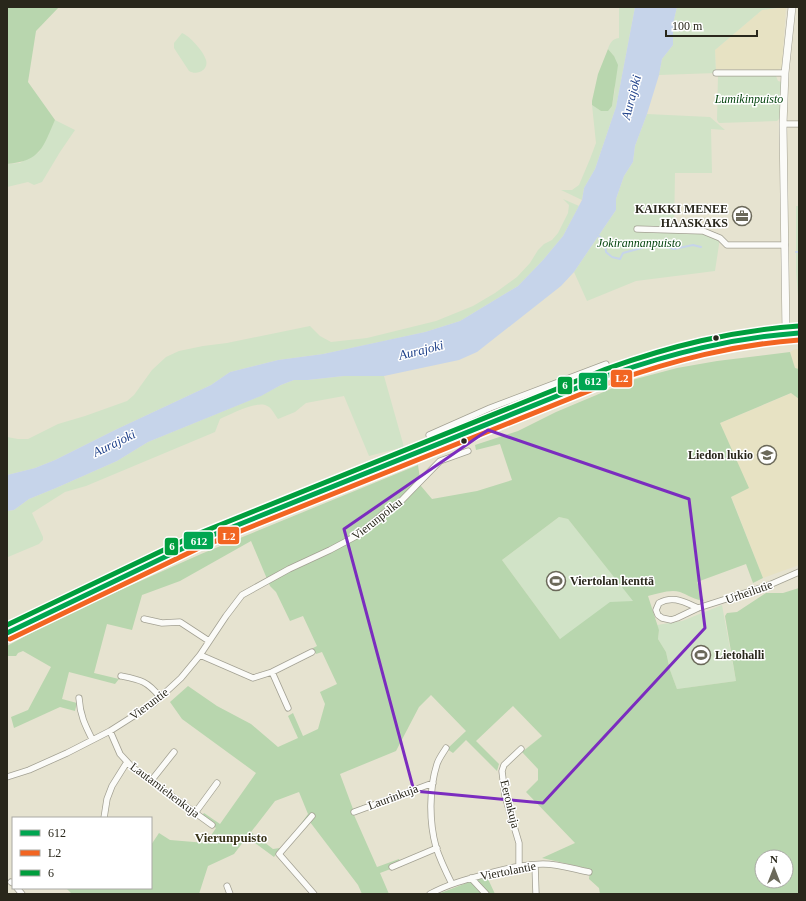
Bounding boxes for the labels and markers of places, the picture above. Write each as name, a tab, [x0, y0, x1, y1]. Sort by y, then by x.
place label: KAIKKI MENEE HAASKAKS	[635, 202, 728, 230]
office icon: KAIKKI MENEE HAASKAKS	[731, 205, 753, 227]
unlabelled marker	[711, 333, 721, 343]
unlabelled marker	[459, 436, 469, 446]
school or university icon: Liedon lukio	[756, 444, 778, 466]
place label: Liedon lukio	[688, 448, 753, 462]
sports icon: Viertolan kenttä	[545, 570, 567, 592]
place label: Viertolan kenttä	[570, 574, 654, 588]
sports icon: Lietohalli	[690, 644, 712, 666]
place label: Lietohalli	[715, 648, 765, 662]

